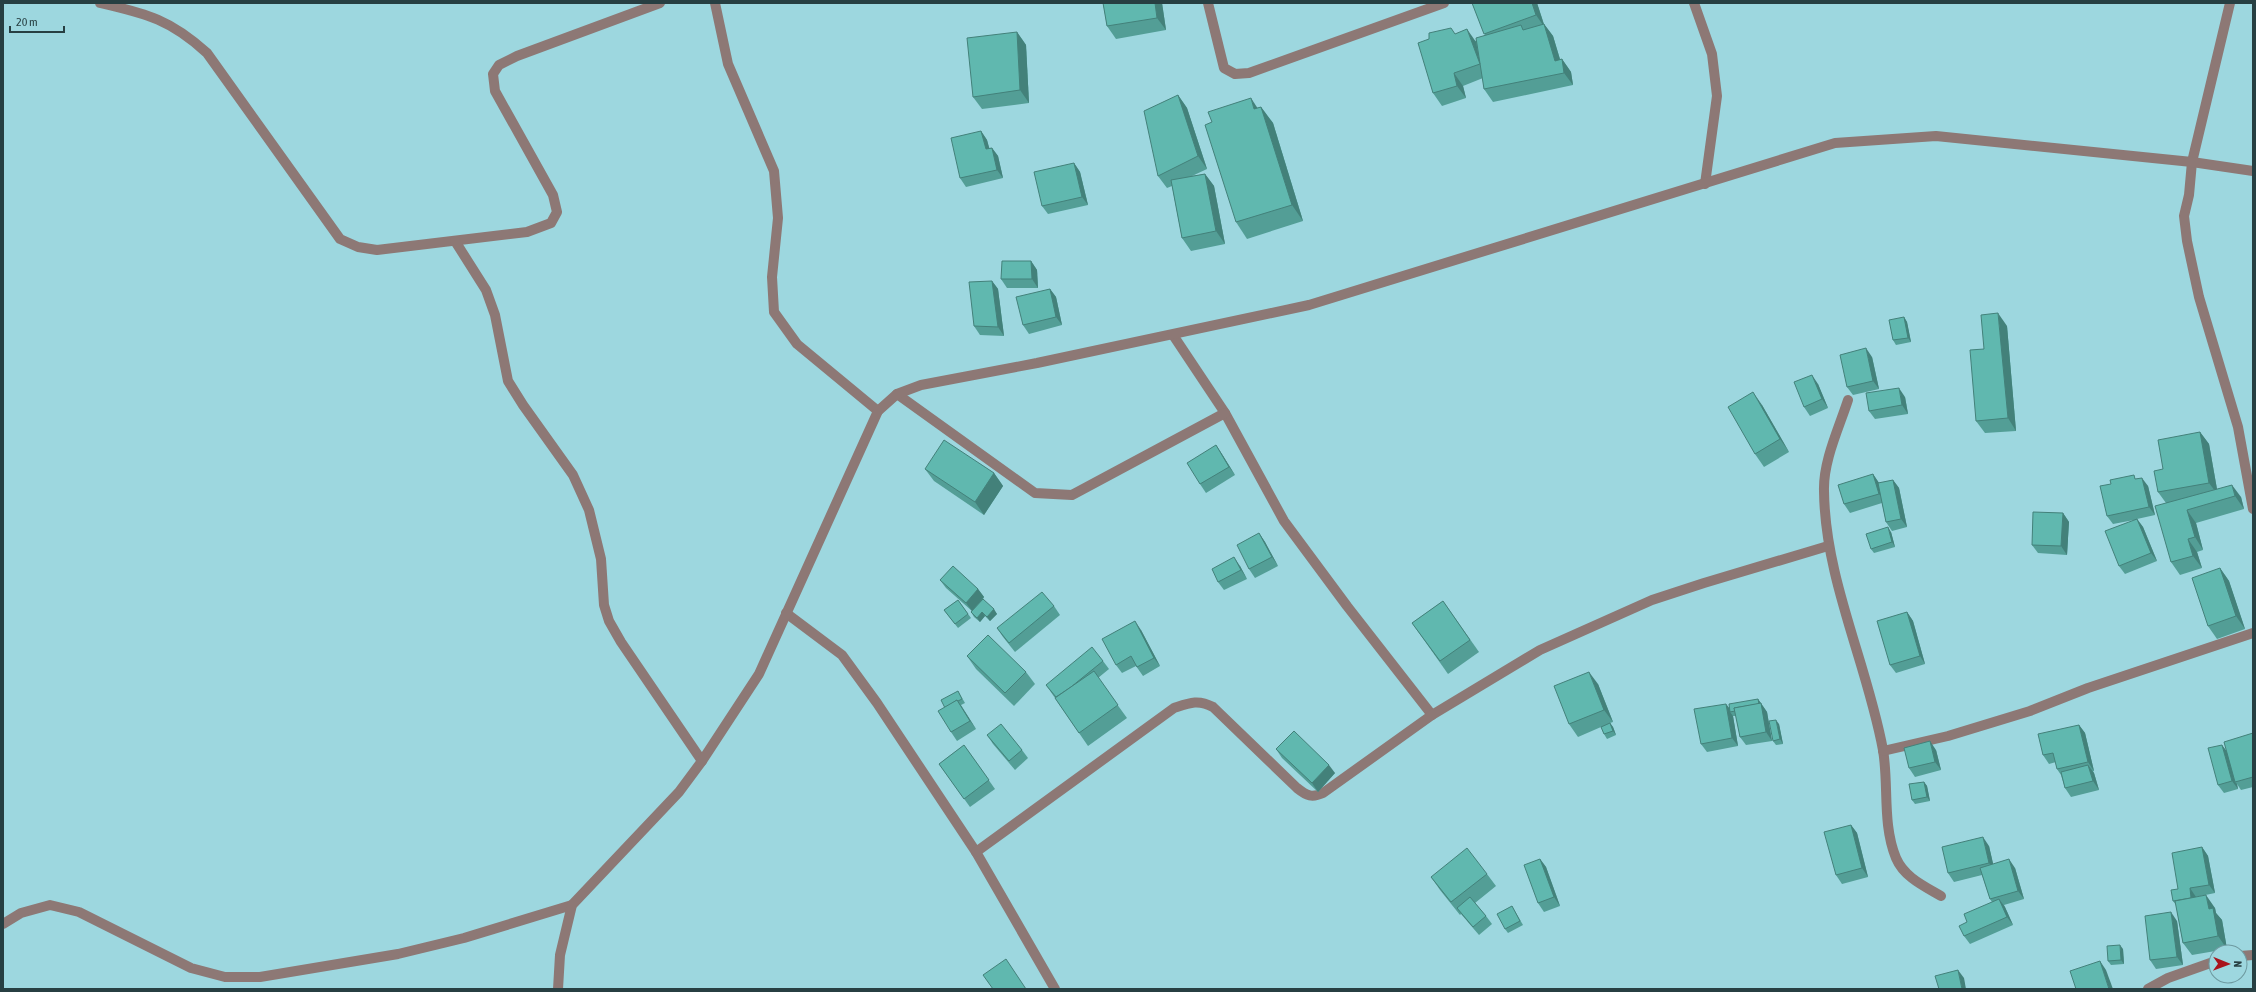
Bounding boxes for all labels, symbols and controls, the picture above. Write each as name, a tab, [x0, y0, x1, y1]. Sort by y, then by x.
scale bar	[10, 8, 64, 34]
text: 20 m	[16, 15, 38, 29]
north arrow	[2208, 944, 2248, 984]
text: N	[2232, 961, 2244, 968]

